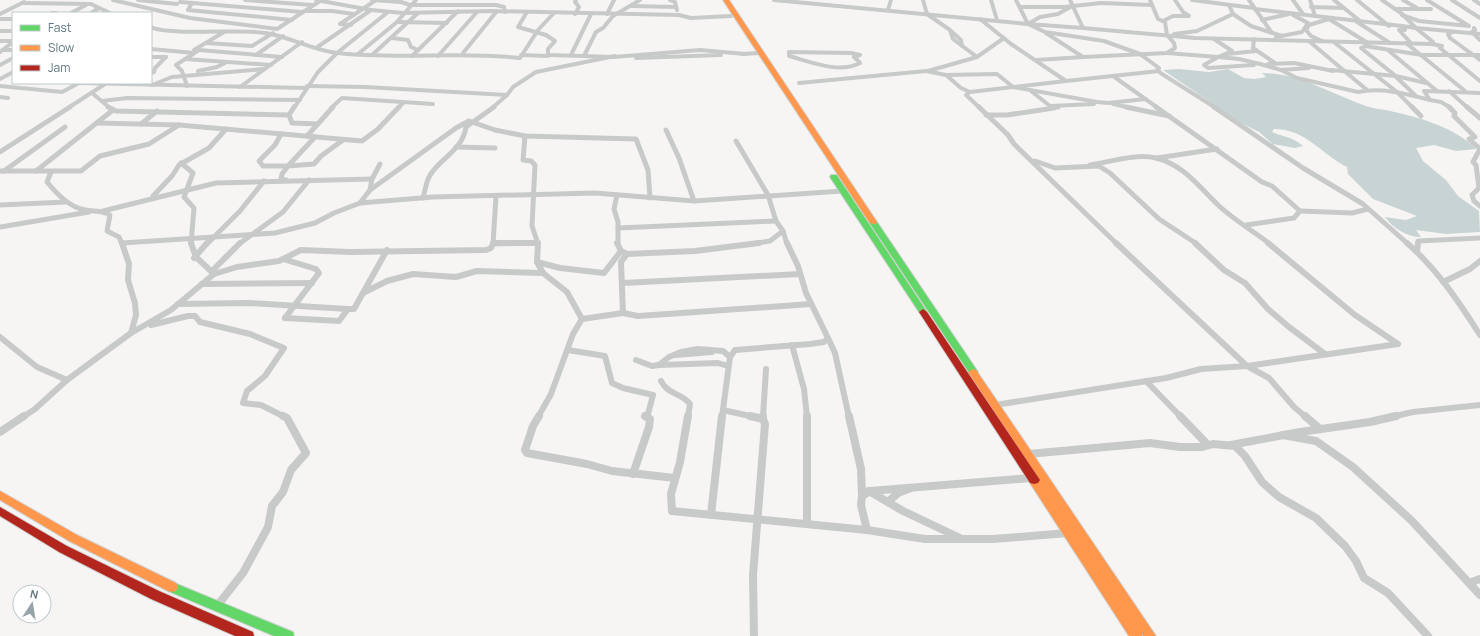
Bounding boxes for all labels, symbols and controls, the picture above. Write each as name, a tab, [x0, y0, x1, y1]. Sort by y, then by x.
legend	[12, 12, 152, 84]
text: Fast	[48, 19, 72, 36]
text: Slow	[48, 39, 74, 56]
text: Jam	[48, 59, 70, 76]
north arrow	[12, 584, 52, 624]
text: N	[29, 586, 40, 602]

